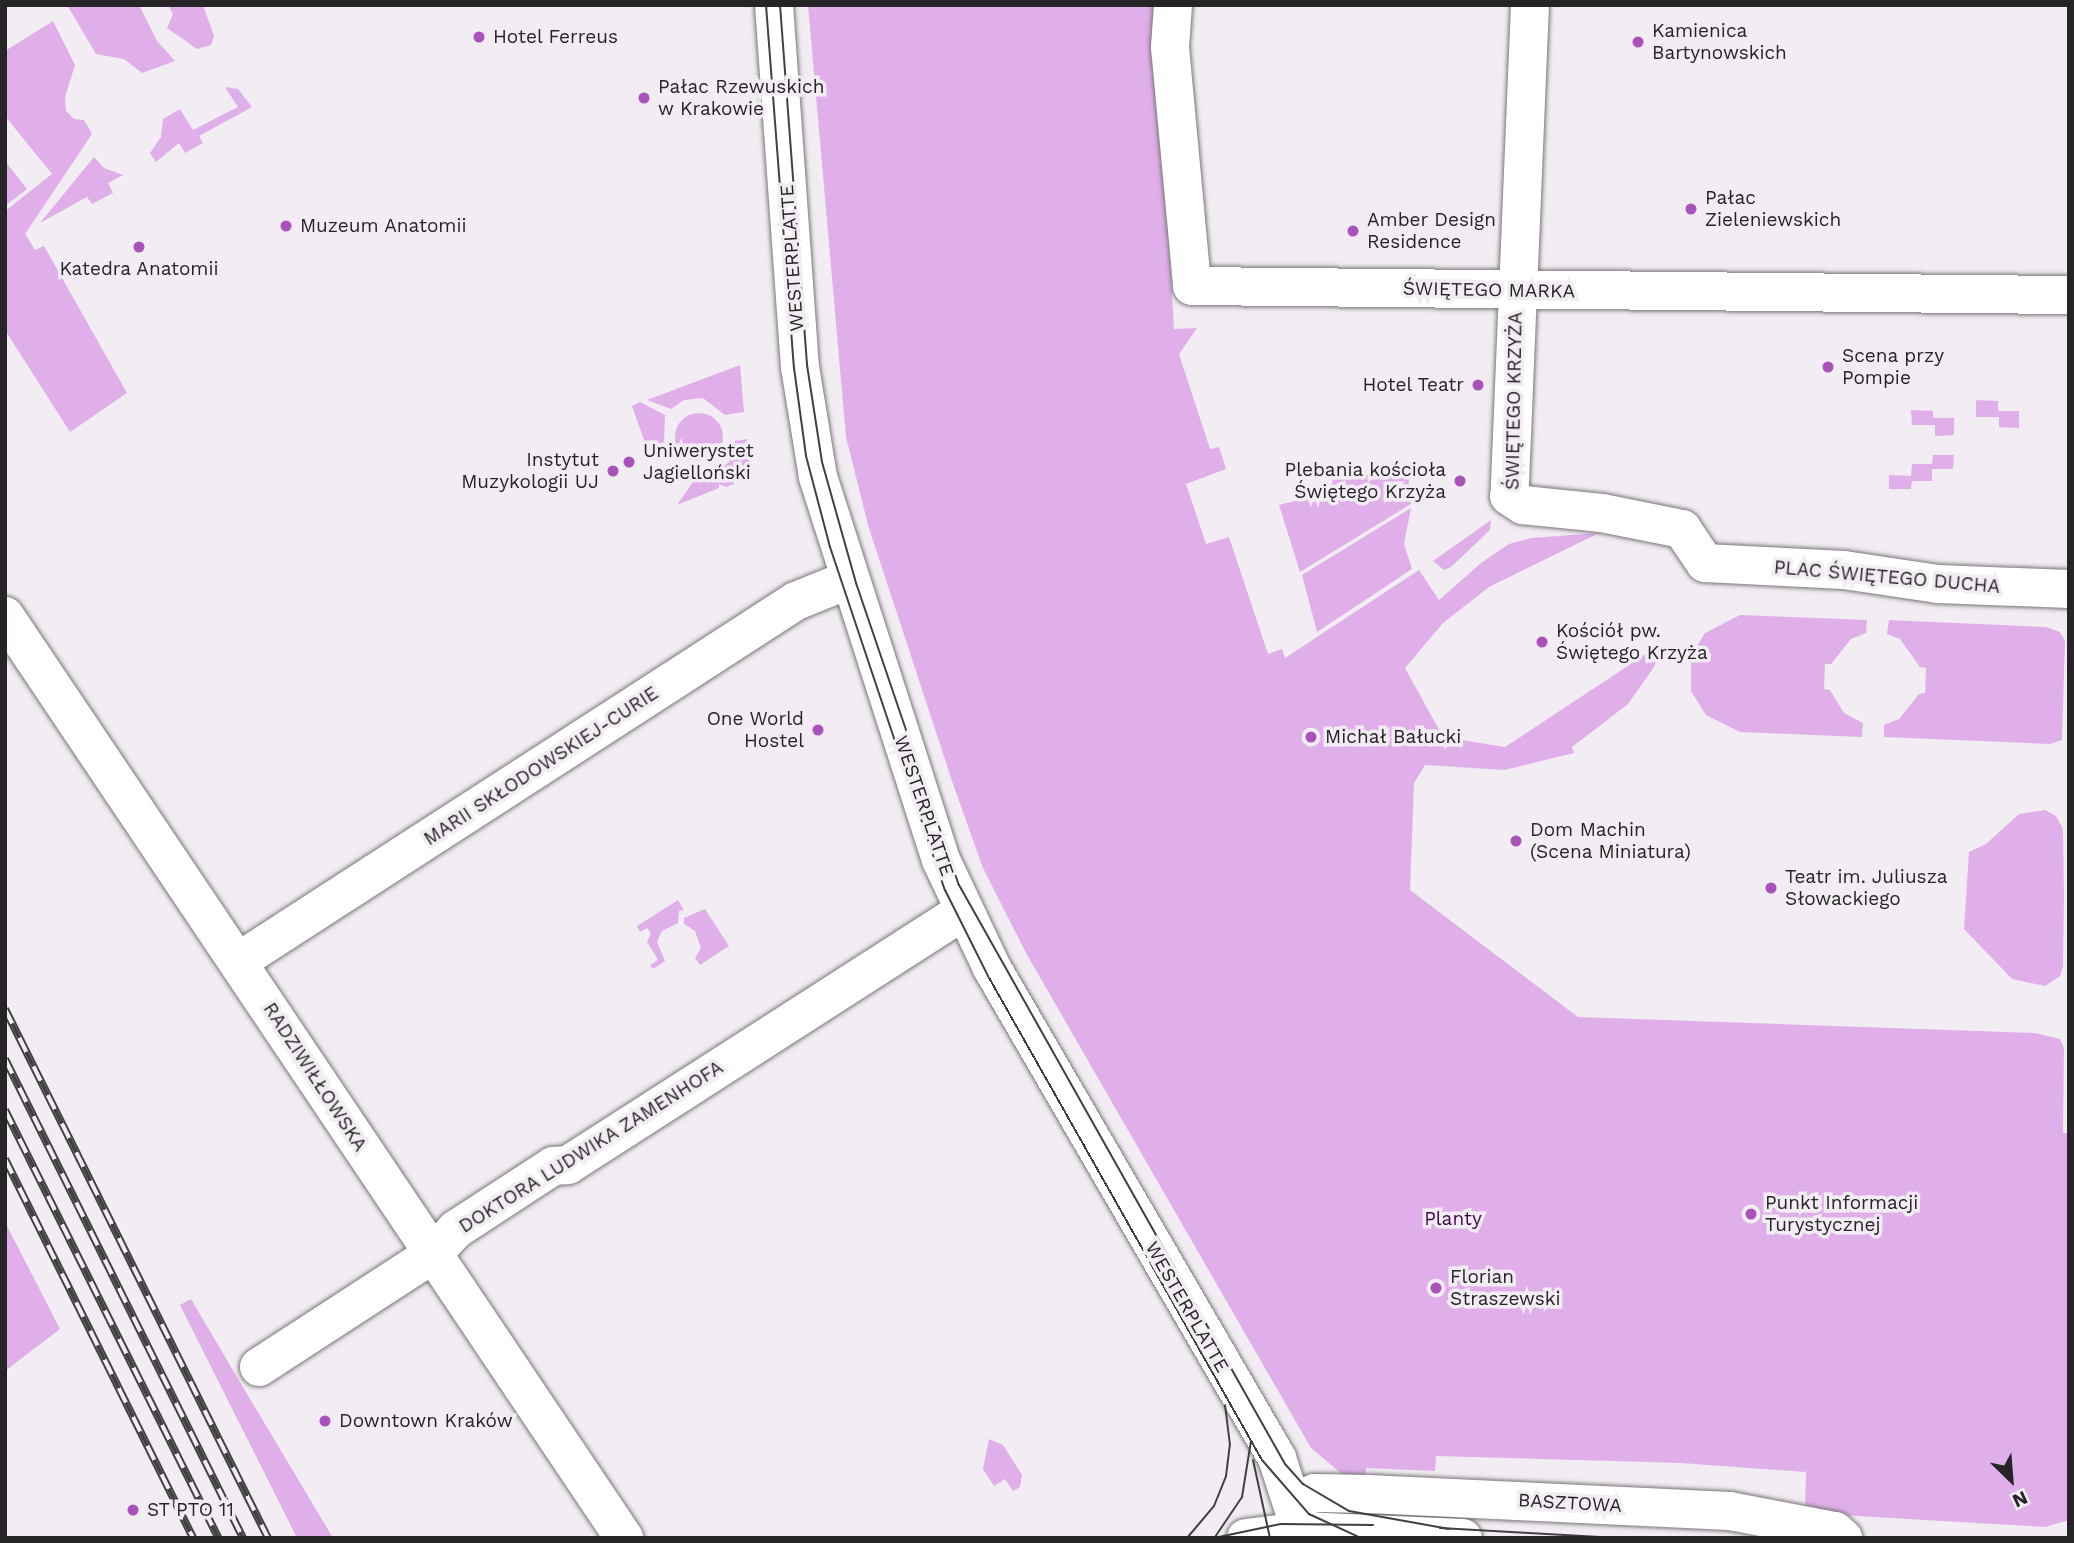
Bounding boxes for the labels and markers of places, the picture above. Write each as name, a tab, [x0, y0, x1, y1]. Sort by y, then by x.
place label: Kamienica Bartynowskich	[1652, 20, 1787, 64]
place label: Hotel Ferreus	[493, 26, 619, 48]
marker: Hotel Ferreus	[471, 29, 487, 45]
marker: Kamienica Bartynowskich	[1630, 34, 1646, 50]
place label: Pałac Rzewuskich w Krakowie	[658, 76, 824, 120]
marker: Pałac Rzewuskich w Krakowie	[636, 90, 652, 106]
place label: Pałac Zieleniewskich	[1705, 187, 1841, 231]
marker: Pałac Zieleniewskich	[1683, 201, 1699, 217]
place label: Amber Design Residence	[1367, 209, 1496, 253]
place label: Muzeum Anatomii	[300, 215, 467, 237]
marker: Muzeum Anatomii	[278, 218, 294, 234]
marker: Amber Design Residence	[1345, 223, 1361, 239]
marker: Katedra Anatomii	[131, 239, 147, 255]
place label: Katedra Anatomii	[59, 258, 219, 280]
place label: Scena przy Pompie	[1842, 345, 1944, 389]
marker: Scena przy Pompie	[1820, 359, 1836, 375]
place label: Hotel Teatr	[1361, 374, 1464, 396]
marker: Hotel Teatr	[1470, 377, 1486, 393]
place label: Uniwerystet Jagielloński	[643, 440, 754, 484]
place label: Instytut Muzykologii UJ	[461, 449, 599, 493]
marker: Uniwerystet Jagielloński	[621, 454, 637, 470]
place label: Plebania kościoła Świętego Krzyża	[1284, 459, 1446, 503]
marker: Instytut Muzykologii UJ	[605, 463, 621, 479]
marker: Plebania kościoła Świętego Krzyża	[1452, 473, 1468, 489]
place label: Kościół pw. Świętego Krzyża	[1556, 620, 1708, 664]
marker: Kościół pw. Świętego Krzyża	[1534, 634, 1550, 650]
place label: One World Hostel	[706, 708, 804, 752]
marker: One World Hostel	[810, 722, 826, 738]
place label: Michał Bałucki	[1325, 726, 1461, 748]
marker: Michał Bałucki	[1303, 729, 1319, 745]
place label: Dom Machin (Scena Miniatura)	[1530, 819, 1691, 863]
marker: Dom Machin (Scena Miniatura)	[1508, 833, 1524, 849]
place label: Teatr im. Juliusza Słowackiego	[1785, 866, 1948, 910]
marker: Teatr im. Juliusza Słowackiego	[1763, 880, 1779, 896]
place label: Punkt Informacji Turystycznej	[1765, 1192, 1918, 1236]
marker: Punkt Informacji Turystycznej	[1743, 1206, 1759, 1222]
place label: Florian Straszewski	[1450, 1266, 1561, 1310]
marker: Florian Straszewski	[1428, 1280, 1444, 1296]
place label: Downtown Kraków	[339, 1410, 513, 1432]
marker: Downtown Kraków	[317, 1413, 333, 1429]
place label: ST PTO 11	[147, 1499, 235, 1521]
marker: ST PTO 11	[125, 1502, 141, 1518]

